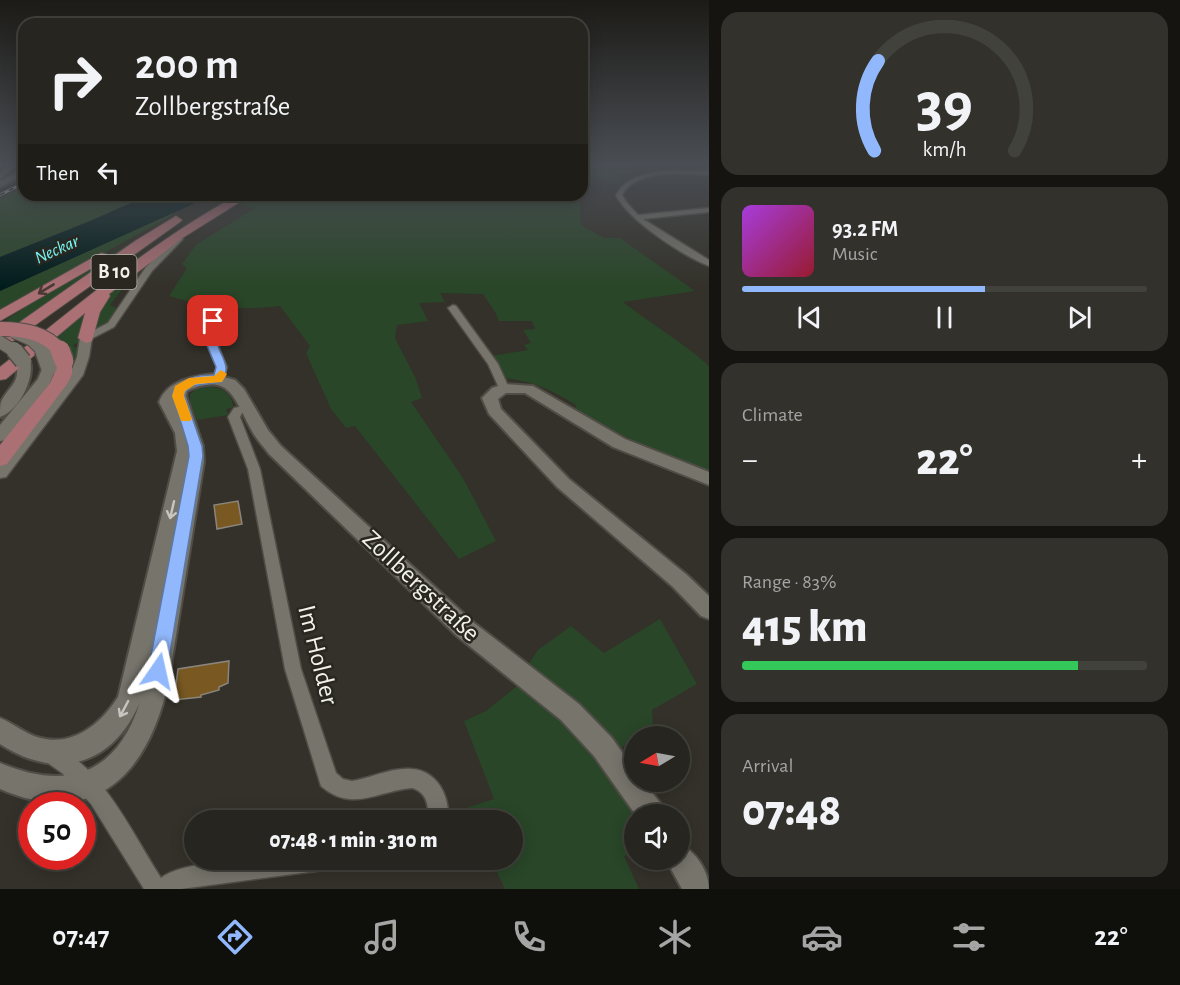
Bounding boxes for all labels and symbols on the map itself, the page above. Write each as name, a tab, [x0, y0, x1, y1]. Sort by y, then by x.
water label: Neckar	[32, 232, 83, 268]
road number: B 10	[92, 255, 136, 289]
one-way arrow	[38, 284, 55, 296]
pin	[187, 295, 238, 346]
one-way arrow	[166, 500, 178, 519]
street label: Zollbergstraße	[357, 526, 485, 646]
street label: Im Holder	[293, 602, 343, 708]
position arrow	[126, 639, 190, 703]
one-way arrow	[118, 700, 130, 717]
north arrow	[624, 726, 690, 792]
speed limit sign: 50	[18, 792, 96, 870]

